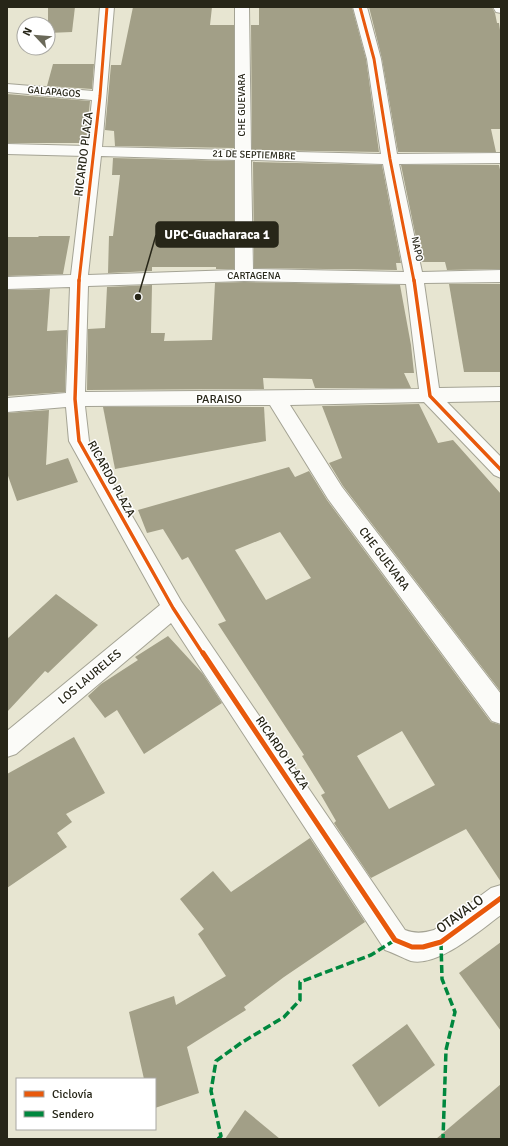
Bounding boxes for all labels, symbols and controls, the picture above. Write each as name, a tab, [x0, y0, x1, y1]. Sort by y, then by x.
north arrow	[16, 16, 56, 56]
text: N	[20, 26, 35, 38]
street label: CHE GUEVARA	[236, 74, 248, 136]
street label: GALAPAGOS	[27, 84, 82, 100]
street label: RICARDO PLAZA	[71, 110, 97, 197]
street label: 21 DE SEPTIEMBRE	[212, 148, 296, 162]
callout: UPC-Guacharaca 1	[156, 222, 278, 247]
text: UPC-Guacharaca 1	[164, 227, 270, 243]
street label: NAPO	[409, 235, 426, 263]
street label: CARTAGENA	[227, 270, 281, 282]
street label: PARAISO	[196, 392, 242, 407]
street label: RICARDO PLAZA	[84, 438, 139, 520]
street label: CHE GUEVARA	[355, 524, 413, 594]
street label: LOS LAURELES	[55, 646, 125, 708]
street label: RICARDO PLAZA	[252, 713, 312, 793]
street label: OTAVALO	[433, 891, 487, 937]
legend	[16, 1078, 156, 1130]
text: Ciclovía	[52, 1087, 93, 1102]
text: Sendero	[52, 1107, 94, 1122]

